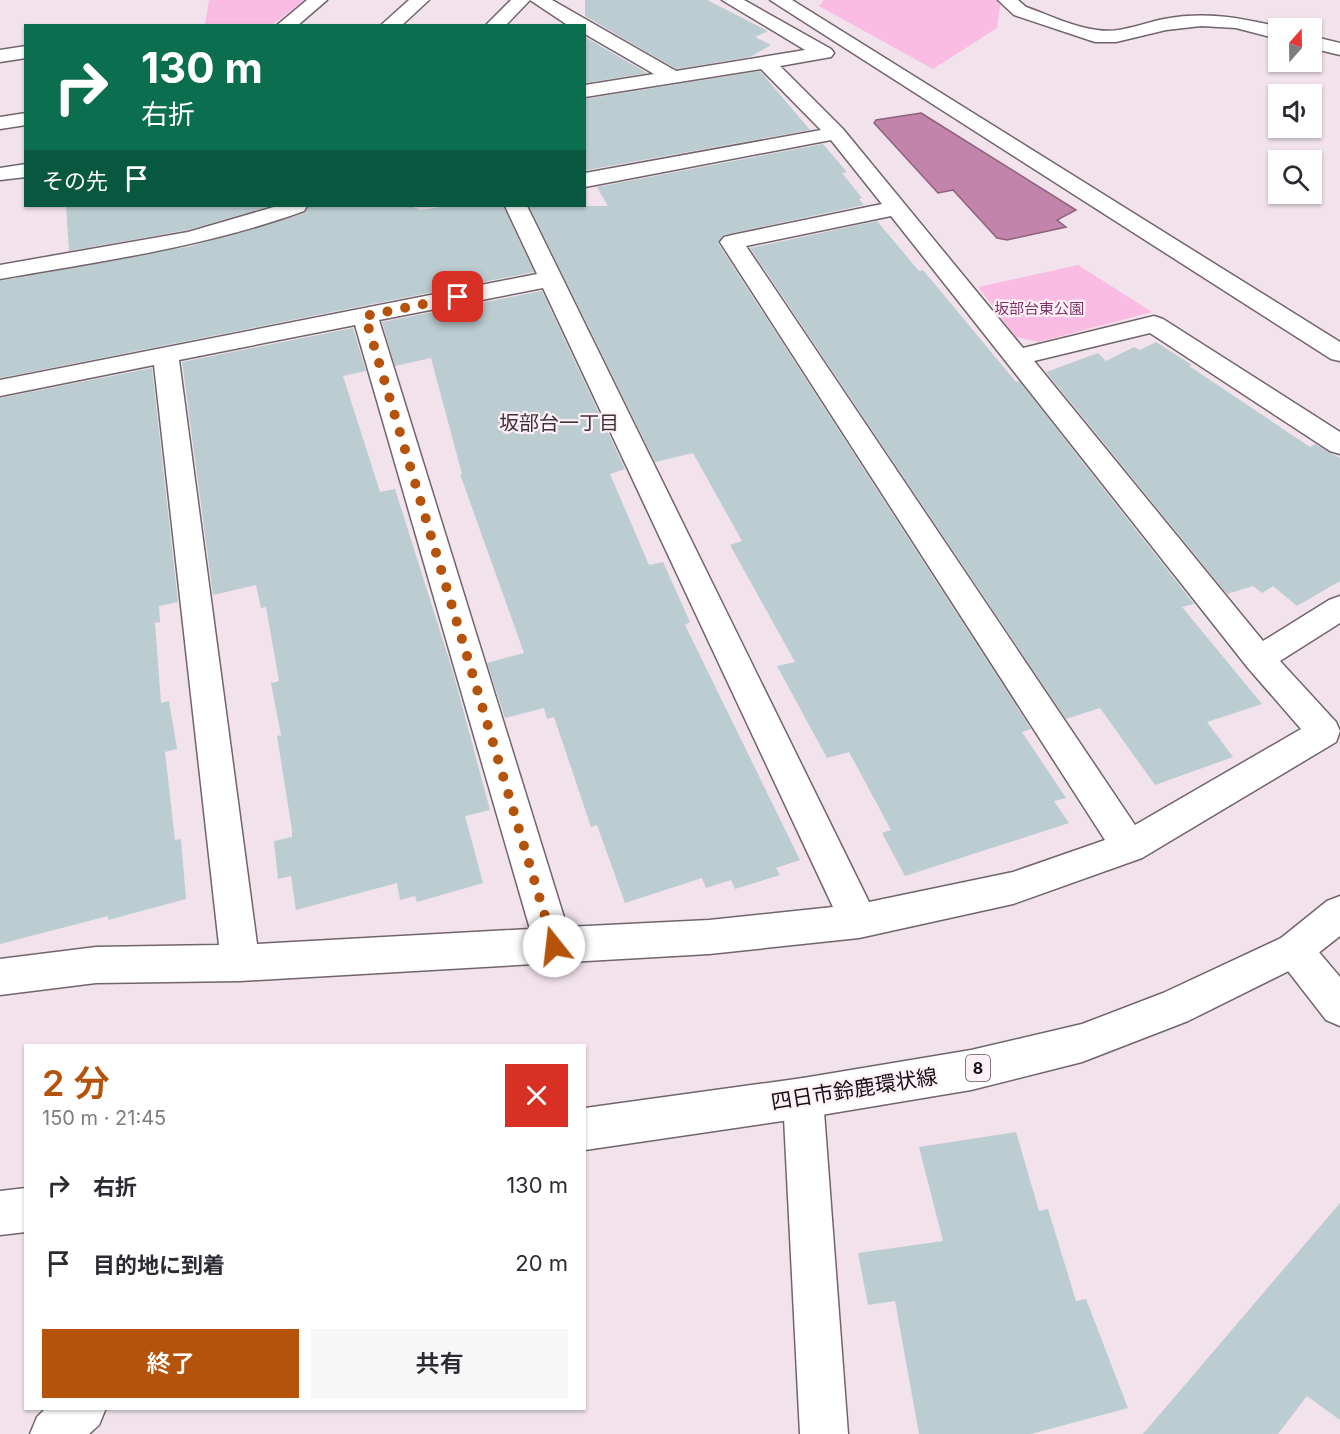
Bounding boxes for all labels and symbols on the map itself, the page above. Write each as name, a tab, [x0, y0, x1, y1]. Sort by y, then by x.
north arrow	[1268, 18, 1322, 72]
pin	[432, 271, 483, 322]
park label: 坂部台東公園	[994, 299, 1084, 318]
district label: 坂部台一丁目	[499, 411, 619, 435]
position arrow	[522, 914, 586, 978]
road number: 8	[966, 1055, 990, 1081]
street label: 四日市鈴鹿環状線	[769, 1064, 939, 1114]

